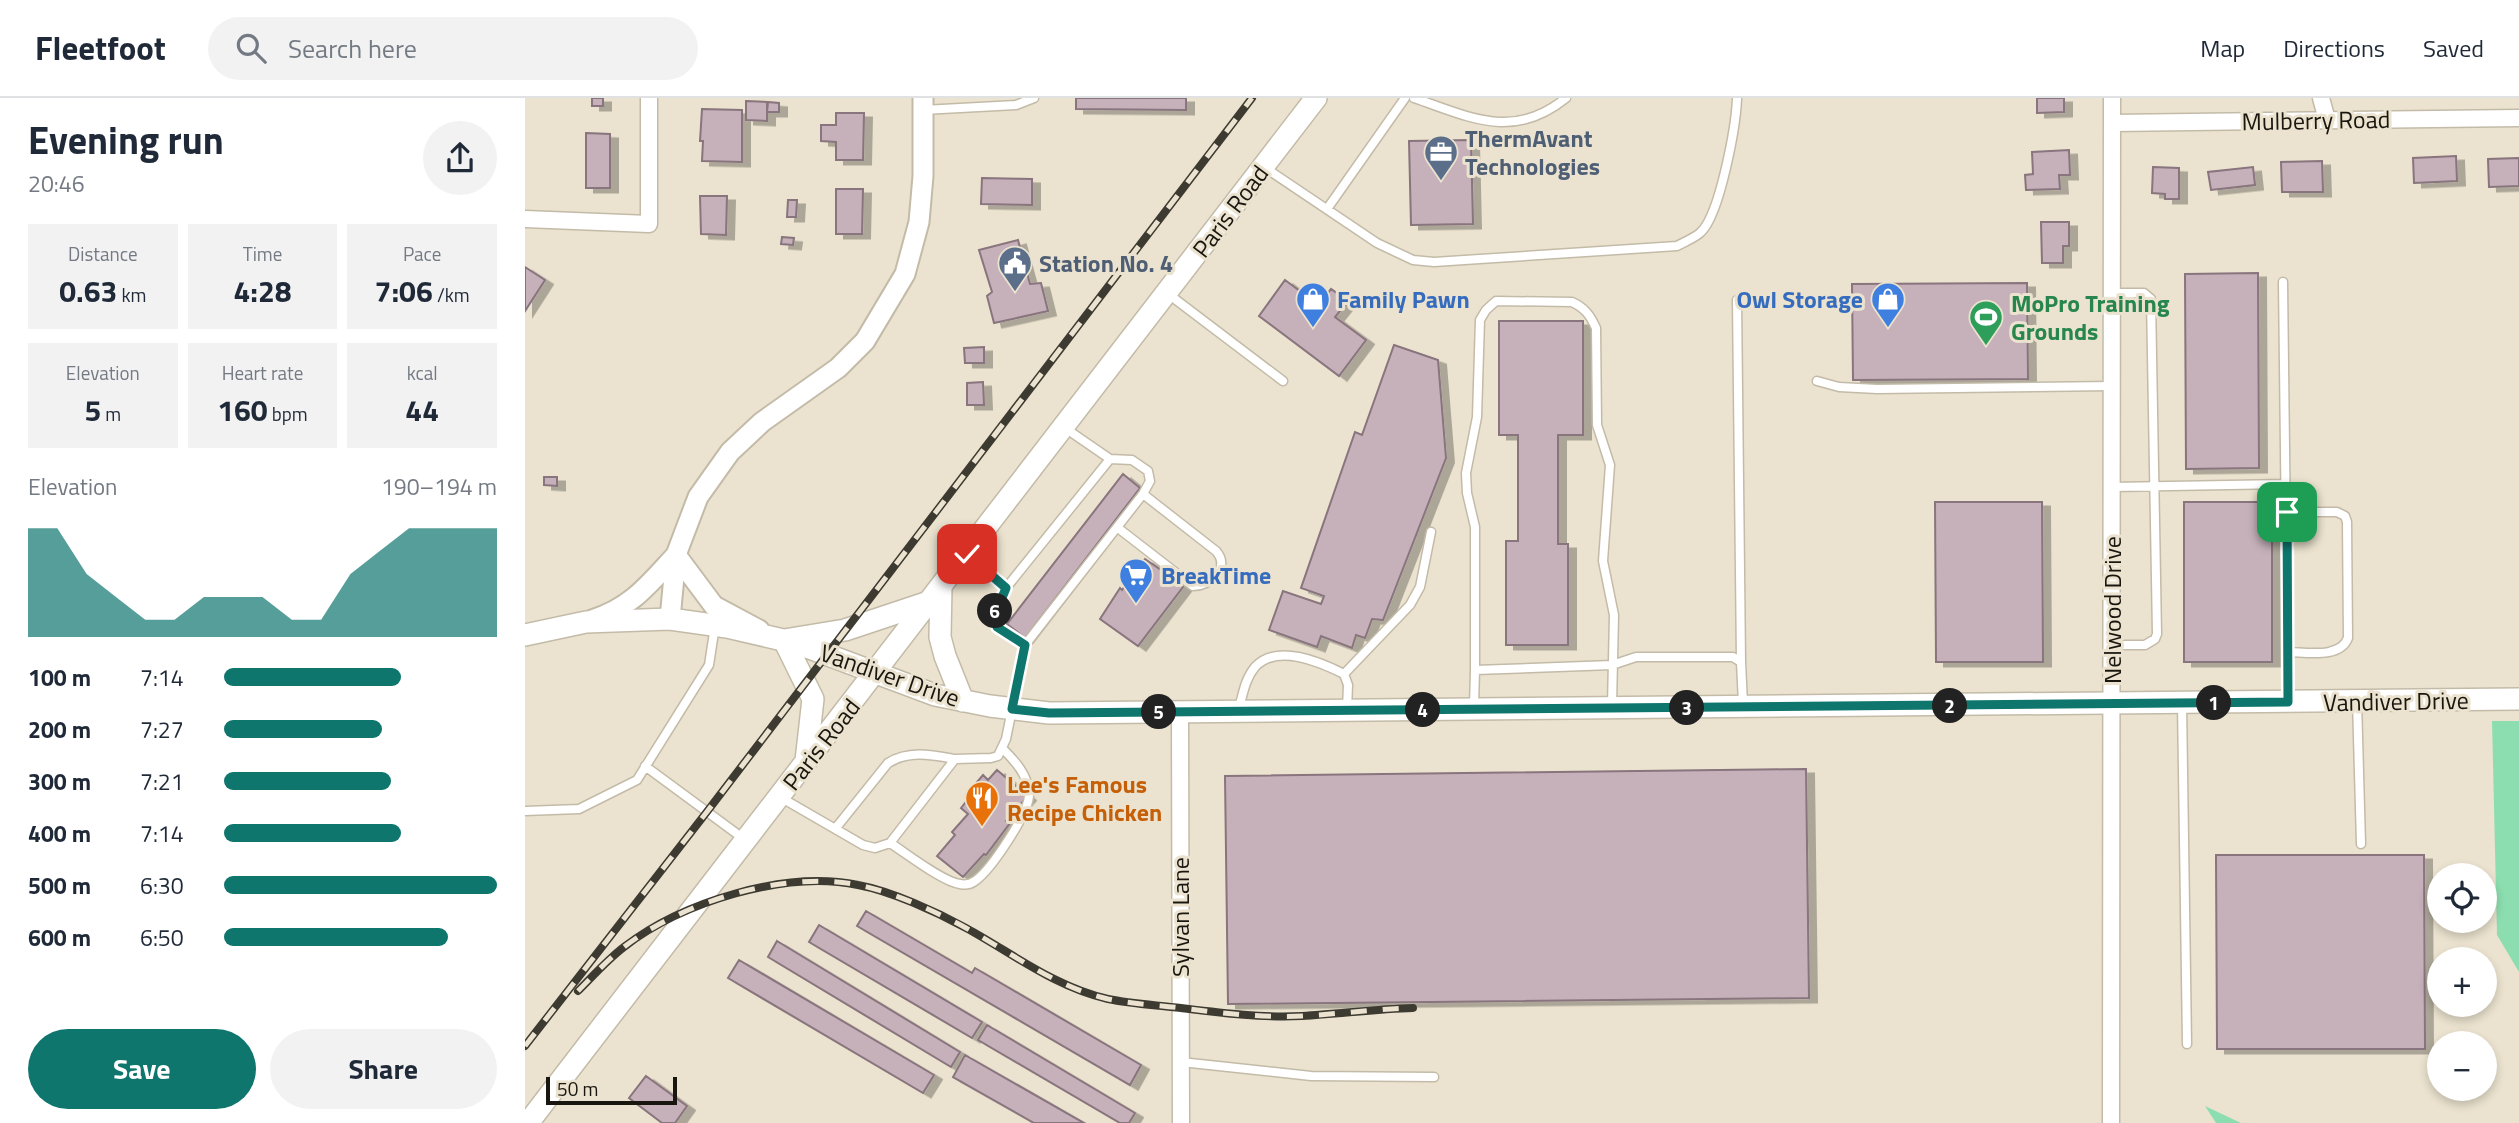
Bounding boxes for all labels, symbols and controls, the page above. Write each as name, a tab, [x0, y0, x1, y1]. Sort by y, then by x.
search box	[208, 17, 698, 80]
text: Fleetfoot	[35, 23, 166, 73]
icon: search	[232, 29, 270, 67]
text: Search here	[288, 29, 417, 68]
text: Map	[2200, 30, 2245, 66]
text: Directions	[2283, 30, 2385, 66]
text: Saved	[2423, 30, 2484, 66]
street label: Mulberry Road	[2241, 101, 2391, 139]
text: Evening run	[28, 111, 224, 169]
place label: ThermAvant Technologies	[1465, 120, 1600, 184]
button: share	[423, 121, 497, 195]
office icon: ThermAvant Technologies	[1422, 133, 1460, 182]
street label: Paris Road	[1183, 157, 1277, 265]
text: 20:46	[28, 166, 85, 201]
text: Distance	[68, 239, 138, 268]
text: Time	[243, 239, 282, 268]
text: Pace	[403, 239, 441, 268]
public building icon: Station No. 4	[996, 244, 1034, 293]
place label: Station No. 4	[1039, 245, 1173, 281]
text: 0.63	[59, 268, 117, 314]
text: 4:28	[233, 268, 292, 314]
text: 7:06	[375, 268, 433, 314]
text: km	[117, 280, 146, 309]
text: /km	[433, 280, 470, 309]
shop icon: Family Pawn	[1294, 280, 1332, 329]
shop icon: Owl Storage	[1869, 280, 1907, 329]
place label: Family Pawn	[1337, 281, 1470, 317]
place label: Owl Storage	[1736, 281, 1863, 317]
place label: MoPro Training Grounds	[2011, 285, 2170, 349]
sports icon: MoPro Training Grounds	[1967, 298, 2005, 347]
text: Elevation	[66, 358, 140, 387]
text: Heart rate	[222, 358, 303, 387]
text: kcal	[407, 358, 438, 387]
text: 5	[84, 387, 101, 433]
text: 160	[217, 387, 268, 433]
text: 44	[405, 387, 439, 433]
text: m	[101, 399, 121, 428]
text: bpm	[268, 399, 308, 428]
text: Elevation	[28, 469, 117, 504]
text: 190–194 m	[381, 469, 497, 504]
pin	[2257, 482, 2317, 542]
icon: arrive	[2268, 493, 2306, 531]
pin	[937, 524, 997, 584]
icon: check	[948, 535, 986, 573]
street label: Nelwood Drive	[2094, 536, 2130, 684]
supermarket icon: BreakTime	[1117, 556, 1155, 605]
place label: BreakTime	[1161, 557, 1271, 593]
pin: 6	[977, 594, 1013, 628]
text: 6	[989, 596, 1000, 625]
street label: Vandiver Drive	[815, 634, 965, 716]
text: 100 m	[28, 660, 91, 695]
text: 7:14	[140, 660, 184, 695]
street label: Vandiver Drive	[2323, 682, 2469, 720]
pin: 1	[2197, 686, 2231, 720]
pin: 2	[1933, 688, 1967, 724]
text: 1	[2208, 688, 2219, 717]
street label: Paris Road	[774, 690, 868, 798]
pin: 3	[1669, 690, 1705, 726]
text: 2	[1944, 691, 1955, 720]
pin: 4	[1405, 692, 1441, 728]
text: 3	[1681, 693, 1692, 722]
pin: 5	[1141, 694, 1177, 730]
text: 4	[1417, 695, 1428, 724]
text: 5	[1153, 697, 1164, 726]
text: 200 m	[28, 712, 91, 747]
text: 7:27	[140, 712, 184, 747]
text: 300 m	[28, 764, 91, 799]
text: 7:21	[140, 764, 184, 799]
place label: Lee's Famous Recipe Chicken	[1007, 766, 1162, 830]
restaurant icon: Lee's Famous Recipe Chicken	[963, 779, 1001, 828]
text: 400 m	[28, 816, 91, 851]
text: 7:14	[140, 816, 184, 851]
street label: Sylvan Lane	[1162, 857, 1198, 977]
map controls	[2427, 863, 2497, 1101]
button: locate	[2427, 863, 2497, 933]
text: 500 m	[28, 868, 91, 903]
text: 6:30	[140, 868, 184, 903]
text: 600 m	[28, 920, 91, 955]
text: 6:50	[140, 920, 184, 955]
button: +	[2427, 947, 2497, 1017]
button: Save	[28, 1029, 256, 1109]
button: Share	[270, 1029, 497, 1109]
button: −	[2427, 1031, 2497, 1101]
scale bar	[546, 1074, 677, 1106]
text: 50 m	[557, 1074, 598, 1103]

